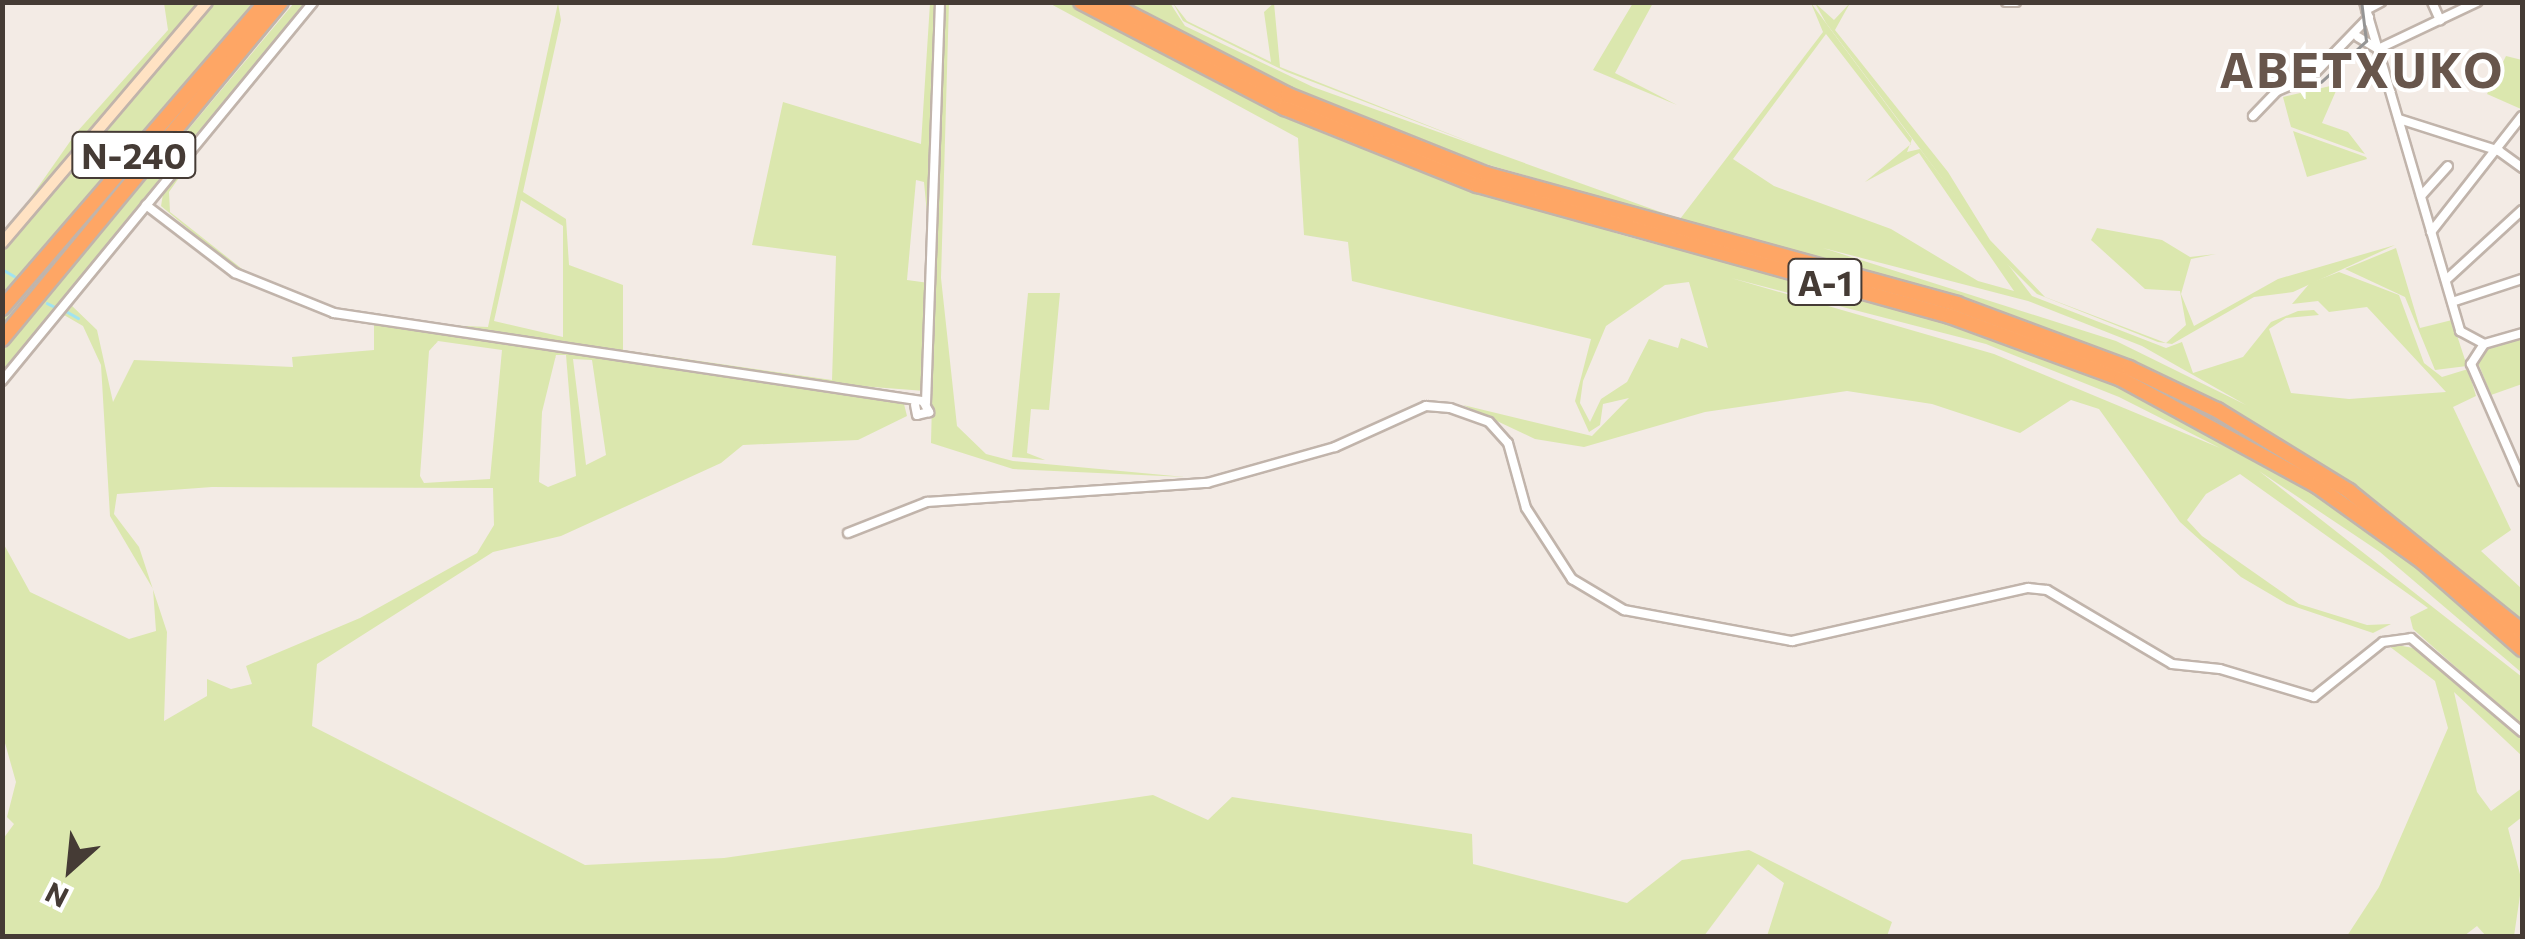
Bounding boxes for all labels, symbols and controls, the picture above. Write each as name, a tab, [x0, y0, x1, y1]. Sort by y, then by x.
district label: ABETXUKO	[2219, 40, 2505, 98]
road number: N-240	[69, 125, 199, 185]
road number: A-1	[1785, 252, 1865, 312]
north arrow	[20, 819, 120, 919]
text: N	[39, 876, 73, 916]

